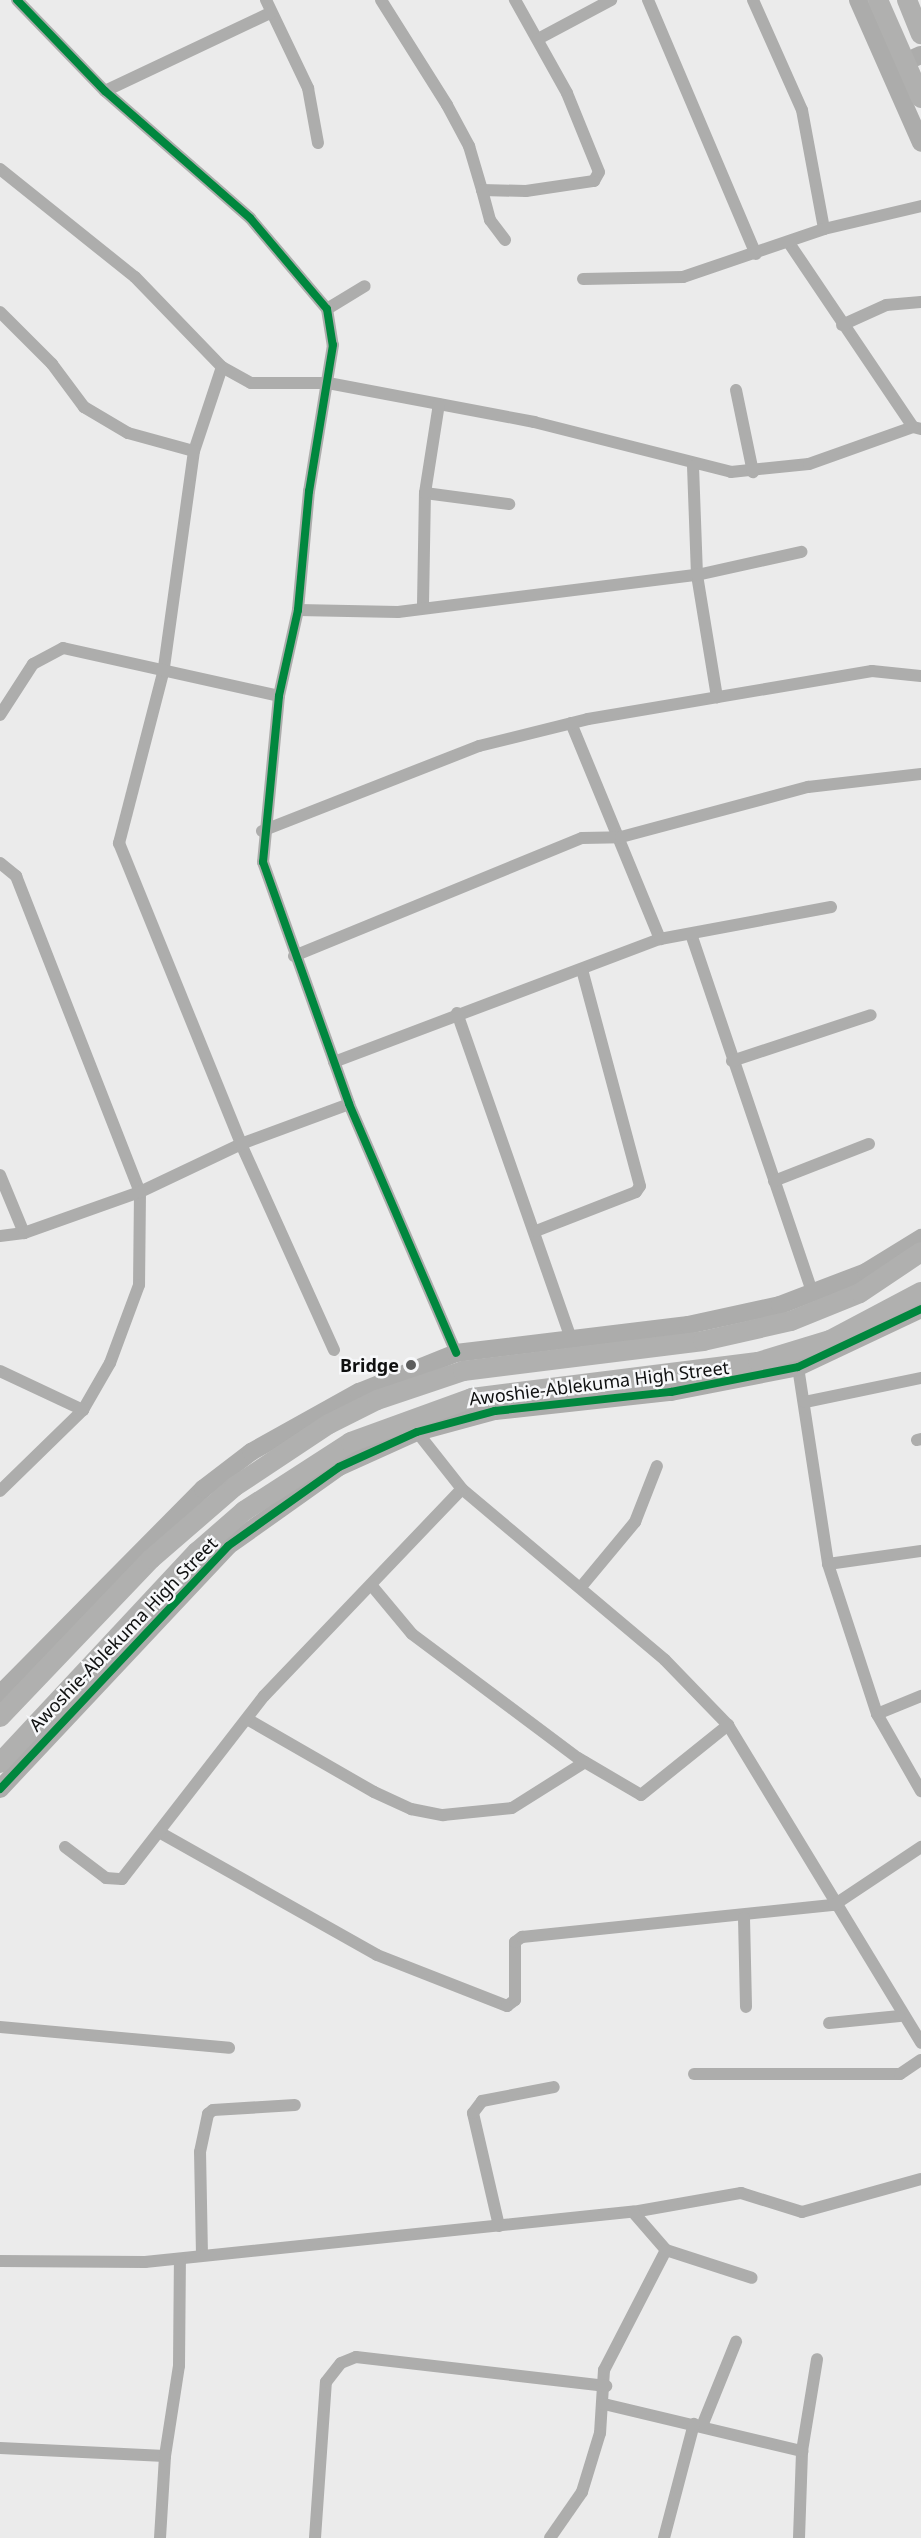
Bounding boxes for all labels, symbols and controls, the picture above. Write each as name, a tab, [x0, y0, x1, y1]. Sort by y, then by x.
place label: Bridge	[340, 1354, 399, 1376]
street label: Awoshie-Ablekuma High Street	[468, 1356, 730, 1410]
marker: Bridge	[404, 1358, 418, 1372]
street label: Awoshie-Ablekuma High Street	[24, 1532, 222, 1736]

